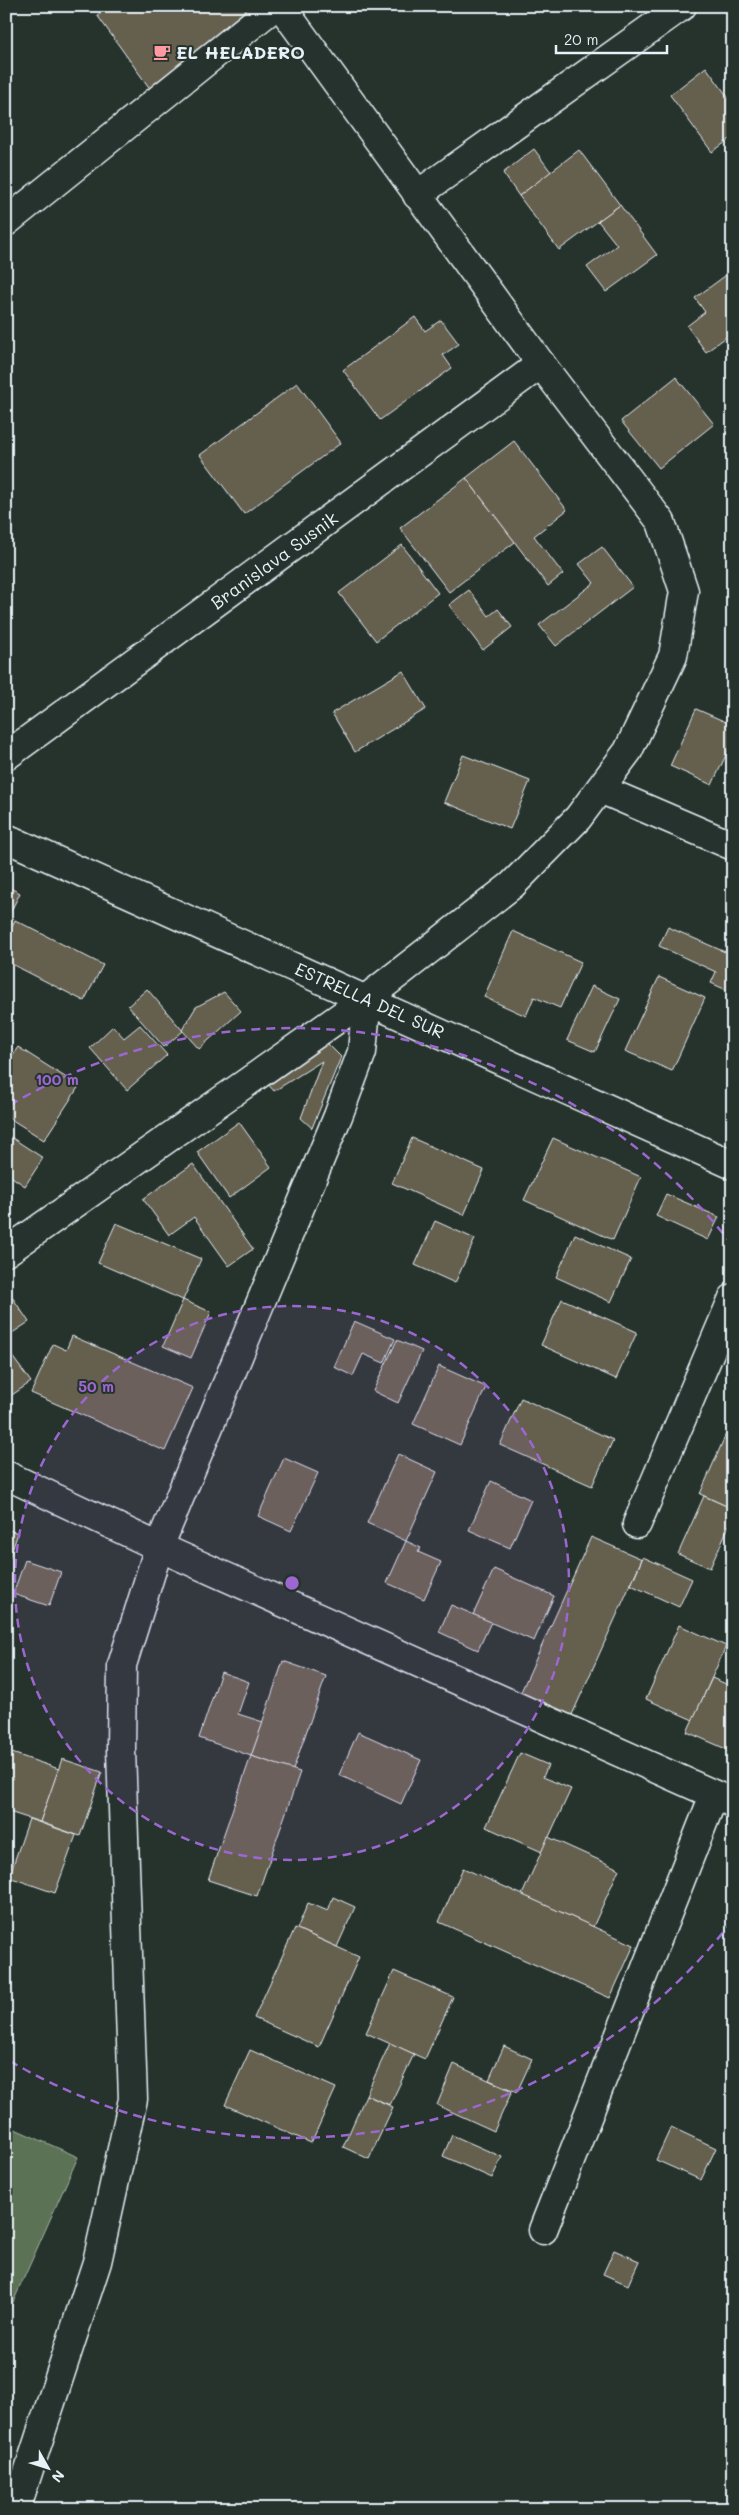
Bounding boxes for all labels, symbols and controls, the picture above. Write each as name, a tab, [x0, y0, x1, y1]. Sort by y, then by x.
scale bar	[556, 22, 668, 54]
text: 20 m	[564, 29, 598, 49]
place label: EL HELADERO	[176, 40, 305, 64]
cafe icon: EL HELADERO	[152, 42, 172, 62]
street label: Branislava Susnik	[206, 506, 342, 614]
street label: ESTRELLA DEL SUR	[292, 956, 448, 1044]
text: 100 m	[35, 1069, 79, 1089]
text: 50 m	[78, 1376, 114, 1396]
centre of rings	[283, 1574, 301, 1592]
north arrow	[22, 2442, 72, 2492]
text: N	[48, 2466, 69, 2487]

